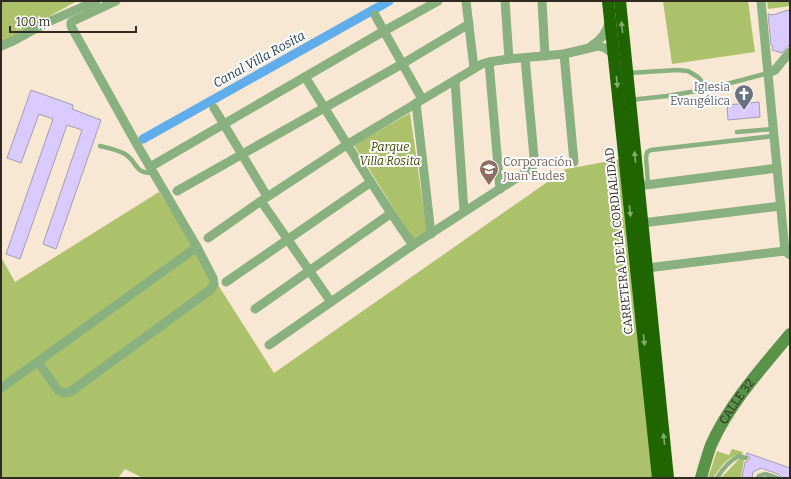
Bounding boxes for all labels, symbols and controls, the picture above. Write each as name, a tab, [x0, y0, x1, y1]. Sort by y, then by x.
scale bar	[10, 8, 136, 34]
text: 100 m	[16, 15, 51, 29]
one-way arrow	[619, 21, 626, 33]
water label: Canal Villa Rosita	[210, 27, 308, 91]
one-way arrow	[613, 75, 620, 88]
place label: Iglesia Evangélica	[670, 80, 730, 108]
church icon: Iglesia Evangélica	[733, 83, 755, 111]
park label: Parque Villa Rosita	[359, 140, 421, 168]
street label: CARRETERA DE LA CORDIALIDAD	[602, 147, 636, 335]
one-way arrow	[632, 151, 639, 163]
place label: Corporación Juan Eudes	[502, 155, 572, 183]
school or university icon: Corporación Juan Eudes	[478, 158, 500, 186]
one-way arrow	[627, 205, 633, 217]
one-way arrow	[640, 334, 647, 346]
street label: CALLE 32	[716, 376, 757, 427]
one-way arrow	[661, 433, 667, 445]

